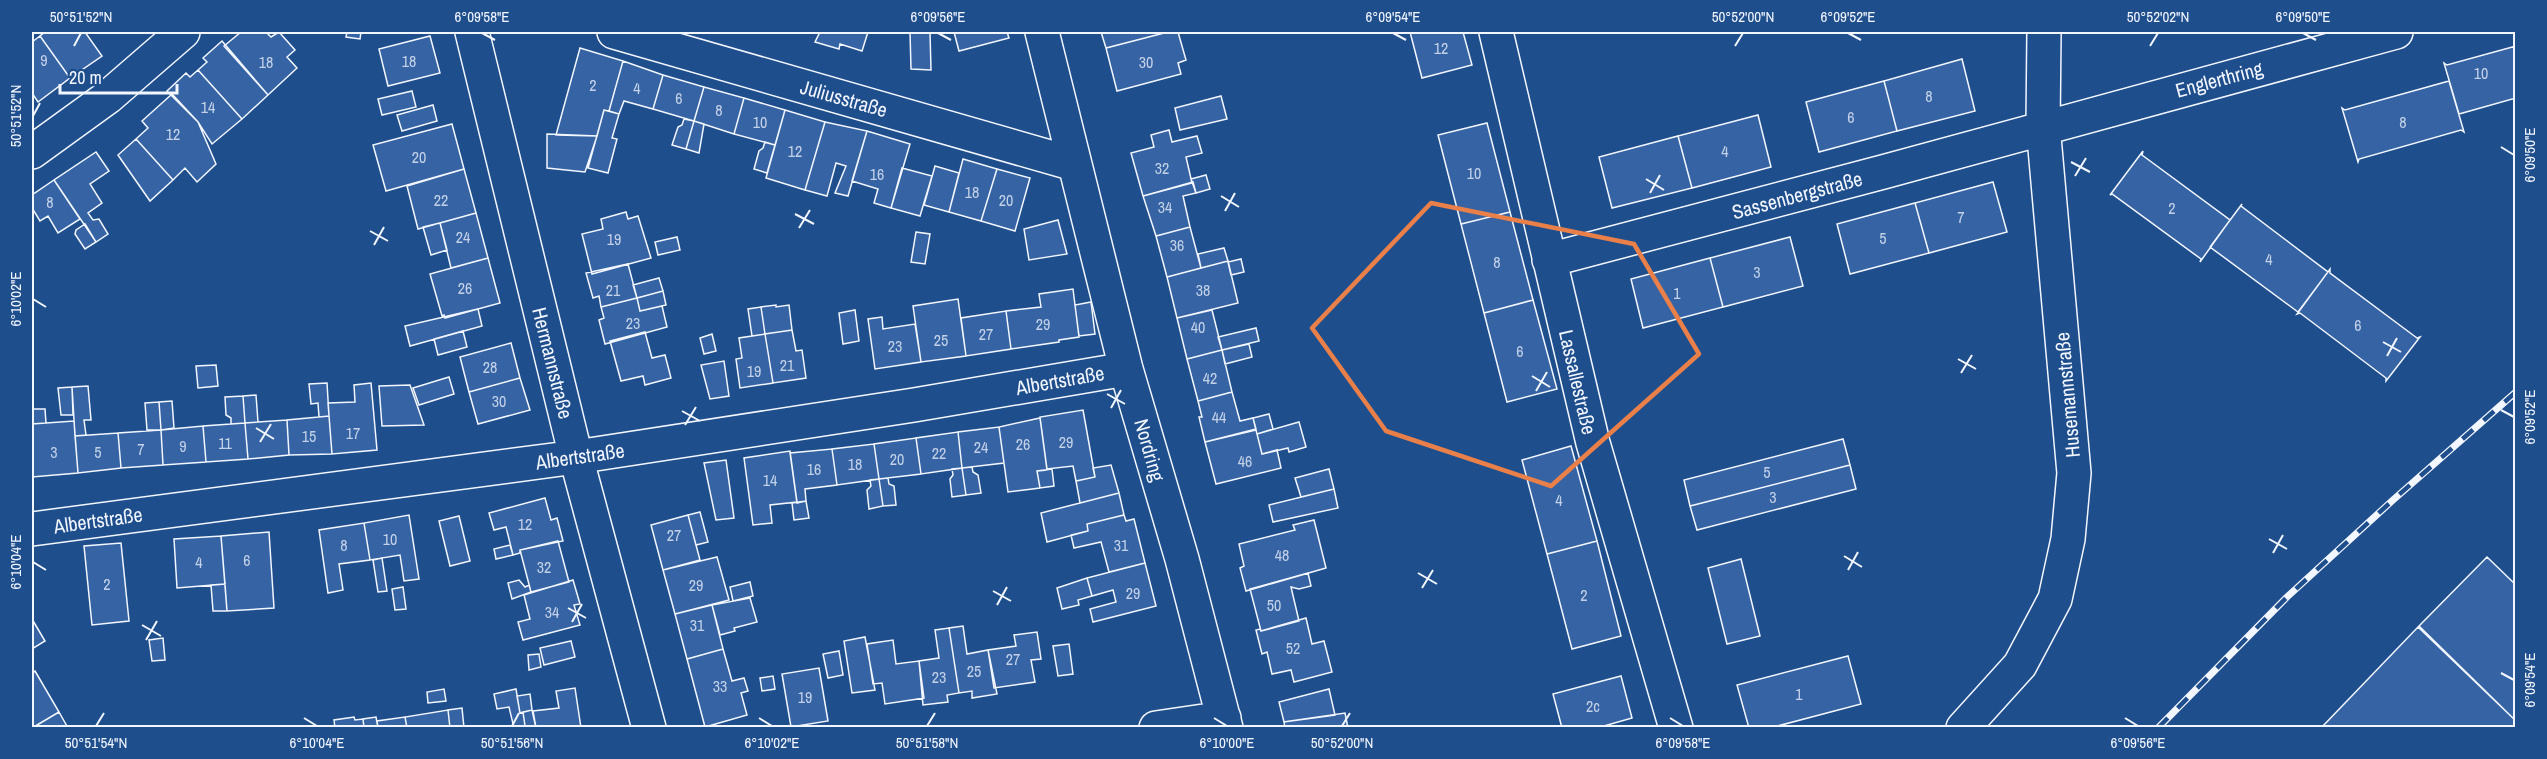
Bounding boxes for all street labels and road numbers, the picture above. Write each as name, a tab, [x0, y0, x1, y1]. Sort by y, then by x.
street label: Englerthring	[2172, 54, 2266, 104]
street label: Juliusstraße	[797, 73, 891, 123]
street label: Sassenbergstraße	[1729, 165, 1865, 225]
street label: Hermannstraße	[526, 304, 580, 422]
street label: Lassallestraße	[1553, 327, 1603, 437]
street label: Husemannstraße	[2048, 331, 2086, 459]
street label: Albertstraße	[1013, 359, 1106, 401]
street label: Nordring	[1128, 416, 1172, 484]
street label: Albertstraße	[533, 436, 626, 476]
street label: Albertstraße	[51, 500, 144, 540]

